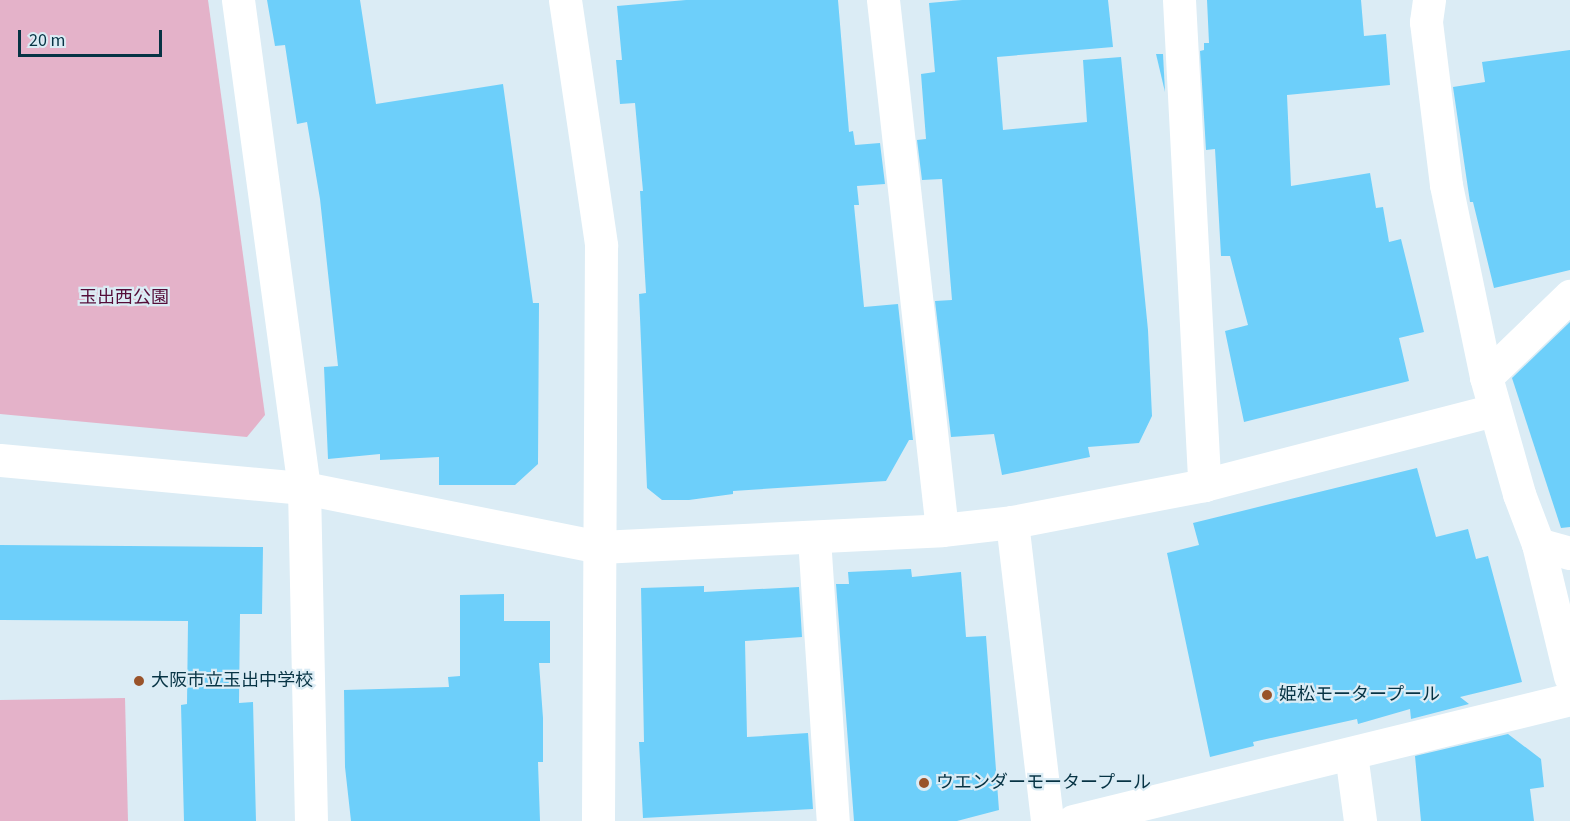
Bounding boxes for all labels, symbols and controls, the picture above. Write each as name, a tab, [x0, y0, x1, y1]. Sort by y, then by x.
scale bar	[21, 18, 165, 56]
text: 20 m	[29, 28, 65, 53]
park label: 玉出西公園	[79, 287, 169, 309]
place label: 大阪市立玉出中学校	[151, 670, 313, 692]
marker: 大阪市立玉出中学校	[132, 674, 146, 688]
place label: 姫松モータープール	[1279, 684, 1441, 706]
marker: 姫松モータープール	[1260, 688, 1274, 702]
place label: ウエンダーモータープール	[936, 772, 1152, 794]
marker: ウエンダーモータープール	[917, 776, 931, 790]

